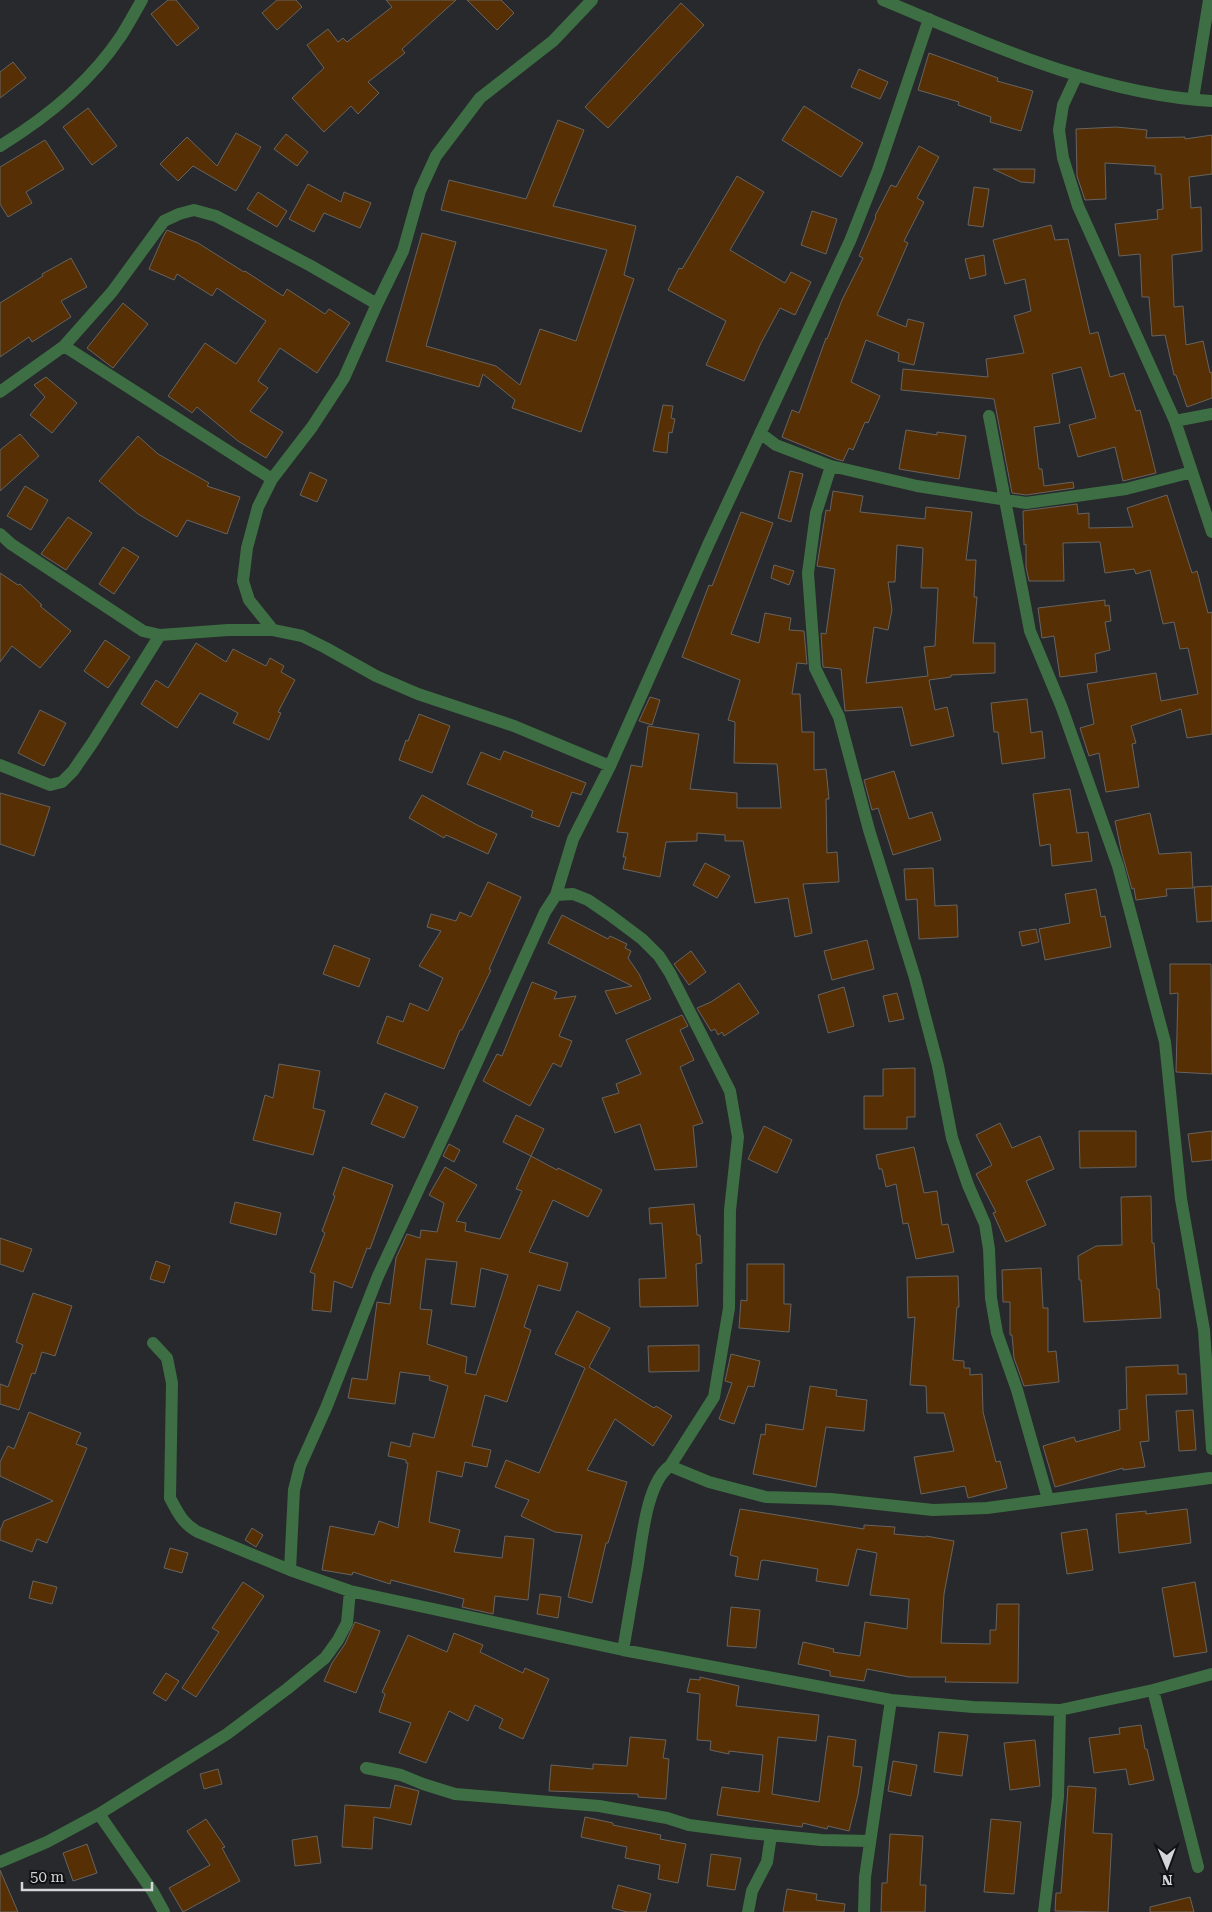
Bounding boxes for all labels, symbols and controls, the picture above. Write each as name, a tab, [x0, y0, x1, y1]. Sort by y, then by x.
north arrow	[1142, 1842, 1192, 1892]
scale bar	[22, 1860, 152, 1892]
text: 50 m	[30, 1868, 65, 1886]
text: N	[1161, 1872, 1173, 1888]

